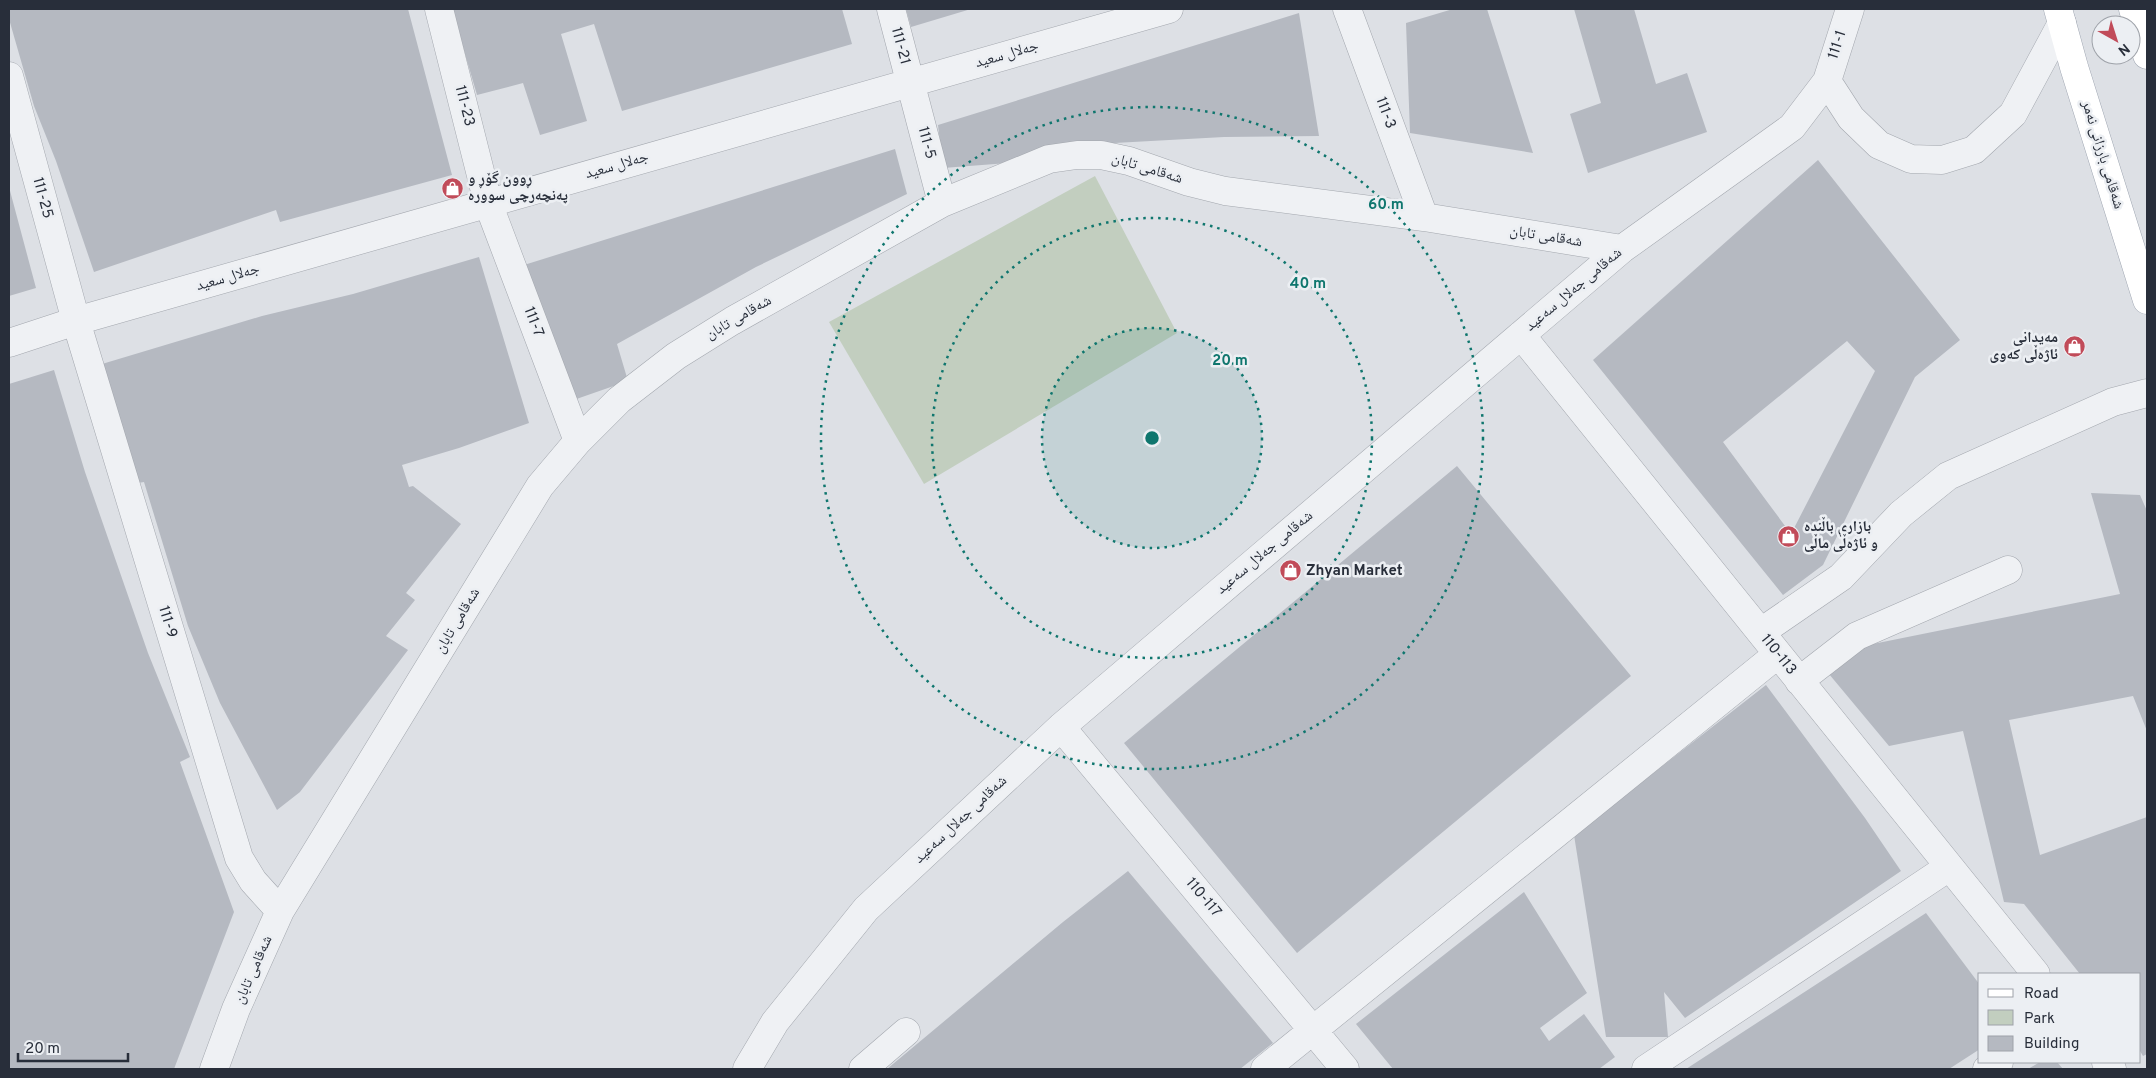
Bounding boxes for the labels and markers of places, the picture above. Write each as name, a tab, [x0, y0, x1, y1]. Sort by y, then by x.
place label: ڕوون گۆڕ و پەنچەرچی سوورە	[468, 170, 568, 206]
shop icon: ڕوون گۆڕ و پەنچەرچی سوورە	[440, 176, 464, 200]
place label: مەیدانی ئاژەڵی کەوی	[1990, 329, 2058, 365]
shop icon: مەیدانی ئاژەڵی کەوی	[2062, 335, 2086, 359]
centre of rings	[1143, 429, 1161, 447]
place label: بازاري باڵندە و ئاژەڵی ماڵی	[1804, 516, 1878, 554]
shop icon: بازاري باڵندە و ئاژەڵی ماڵی	[1776, 524, 1800, 548]
shop icon: Zhyan Market	[1278, 559, 1302, 583]
place label: Zhyan Market	[1306, 562, 1403, 581]

